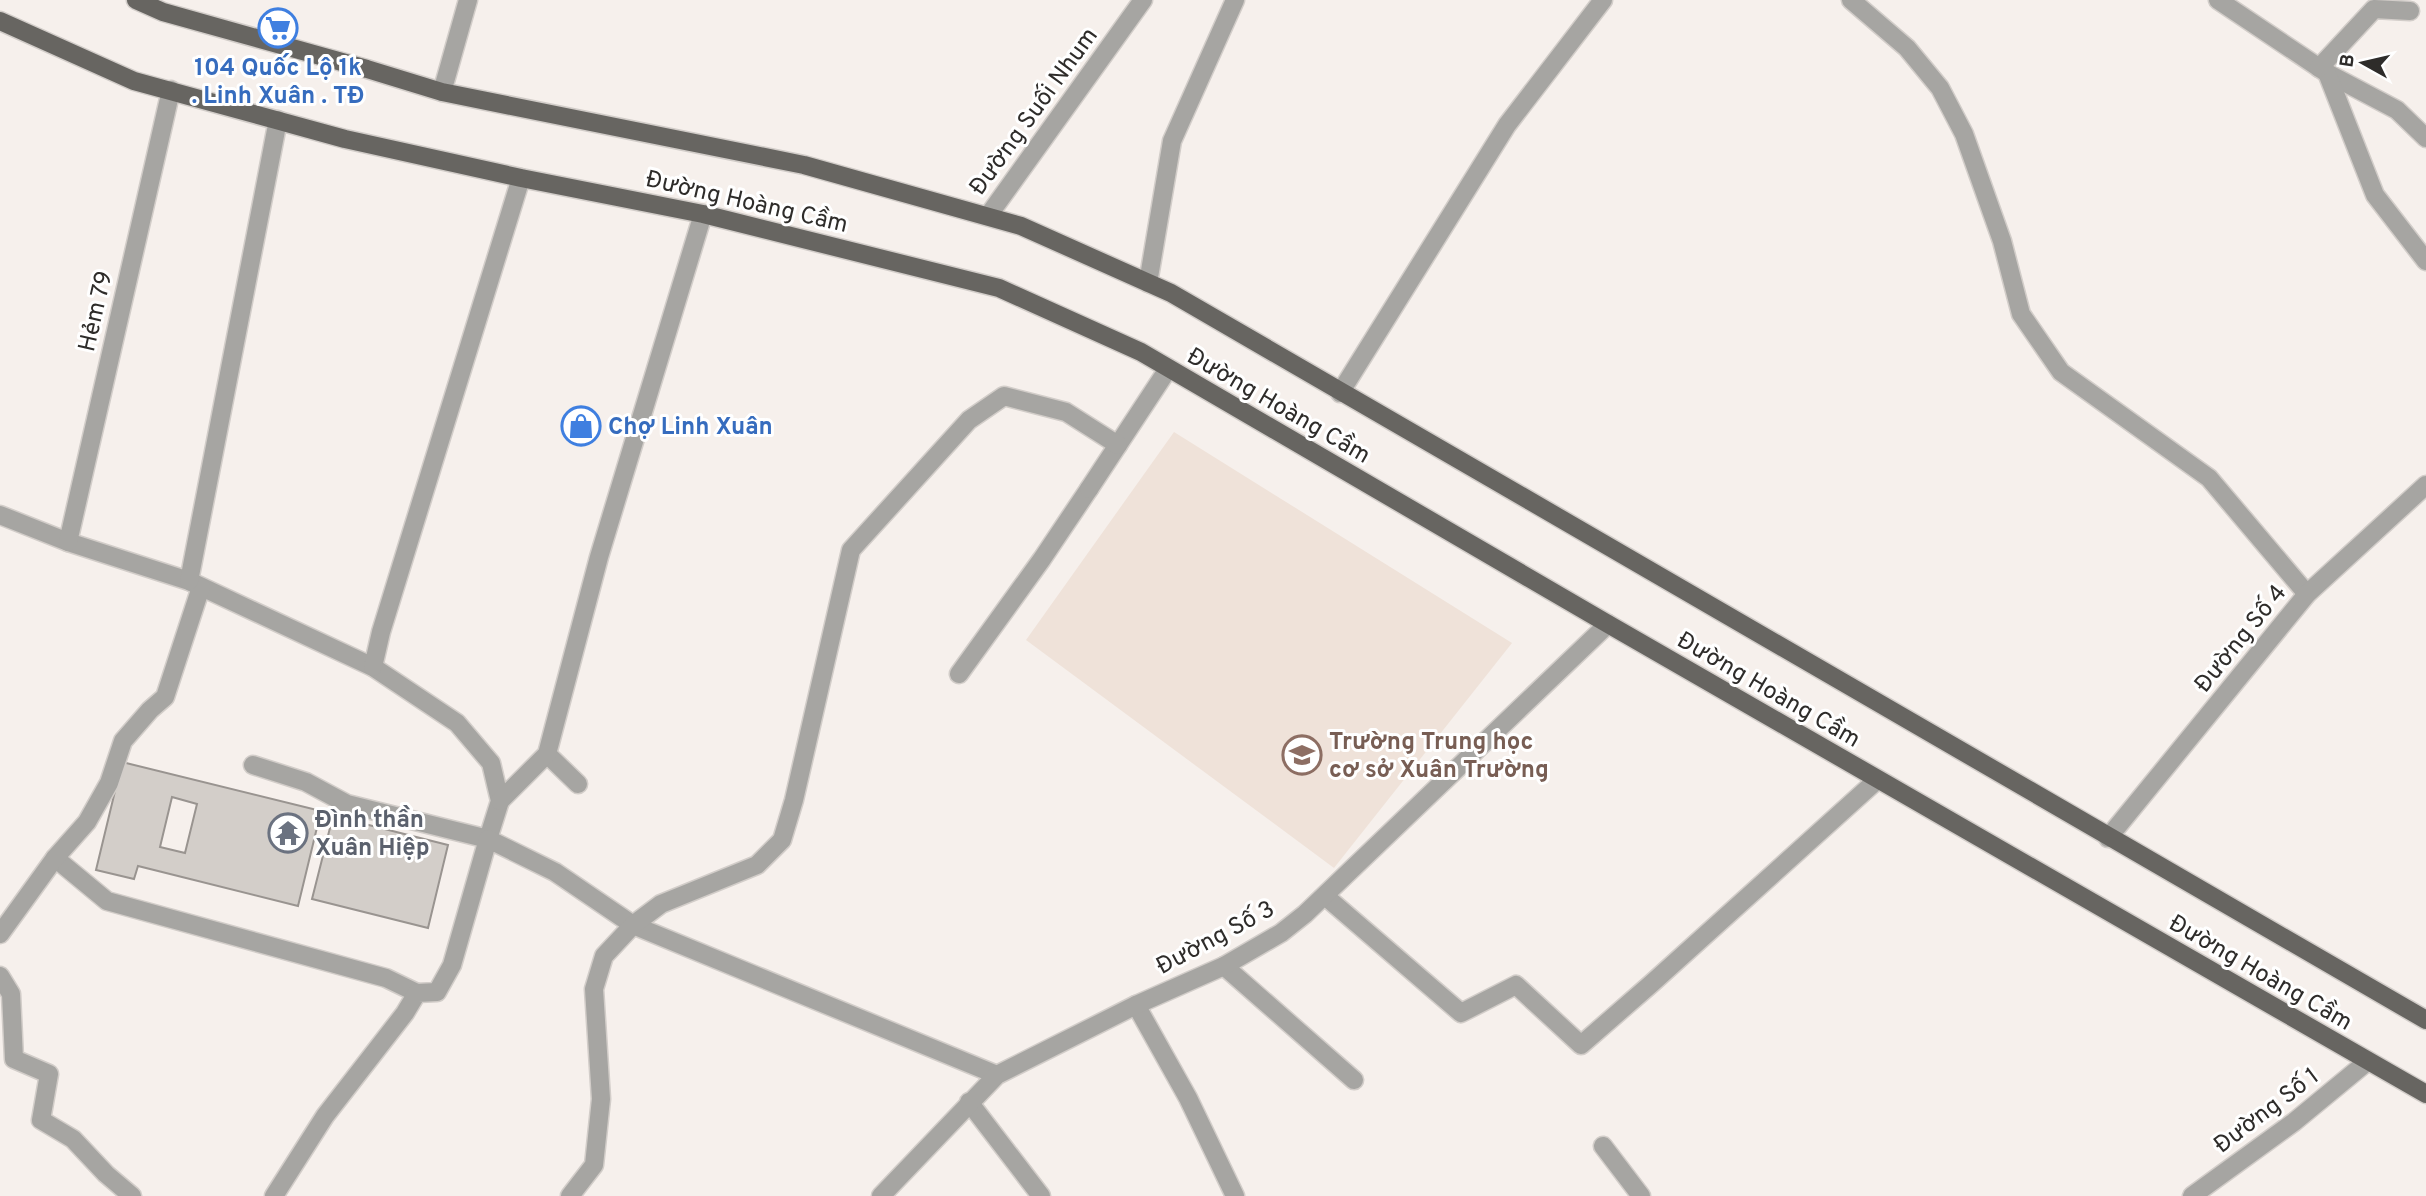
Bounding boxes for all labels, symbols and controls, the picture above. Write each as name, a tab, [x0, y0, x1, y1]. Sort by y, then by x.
supermarket icon: 104 Quốc Lộ 1k . Linh Xuân . TĐ	[257, 7, 299, 49]
street label: Đường Suối Nhum	[963, 22, 1105, 202]
north arrow	[2328, 28, 2398, 98]
place label: 104 Quốc Lộ 1k . Linh Xuân . TĐ	[191, 53, 365, 112]
text: B	[2335, 53, 2361, 69]
street label: Đường Hoàng Cầm	[642, 164, 851, 241]
street label: Hẻm 79	[73, 268, 121, 355]
street label: Đường Hoàng Cầm	[1181, 341, 1375, 471]
shop icon: Chợ Linh Xuân	[560, 405, 602, 447]
place label: Chợ Linh Xuân	[608, 413, 773, 443]
street label: Đường Số 4	[2188, 579, 2294, 699]
street label: Đường Hoàng Cầm	[1671, 625, 1865, 755]
place label: Trường Trung học cơ sở Xuân Trường	[1329, 728, 1549, 786]
school or university icon: Trường Trung học cơ sở Xuân Trường	[1281, 734, 1323, 776]
place label: Đình thần Xuân Hiệp	[315, 805, 430, 864]
temple icon: Đình thần Xuân Hiệp	[267, 812, 309, 854]
street label: Đường Số 3	[1151, 894, 1280, 982]
street label: Đường Hoàng Cầm	[2163, 908, 2357, 1038]
street label: Đường Số 1	[2208, 1061, 2326, 1161]

